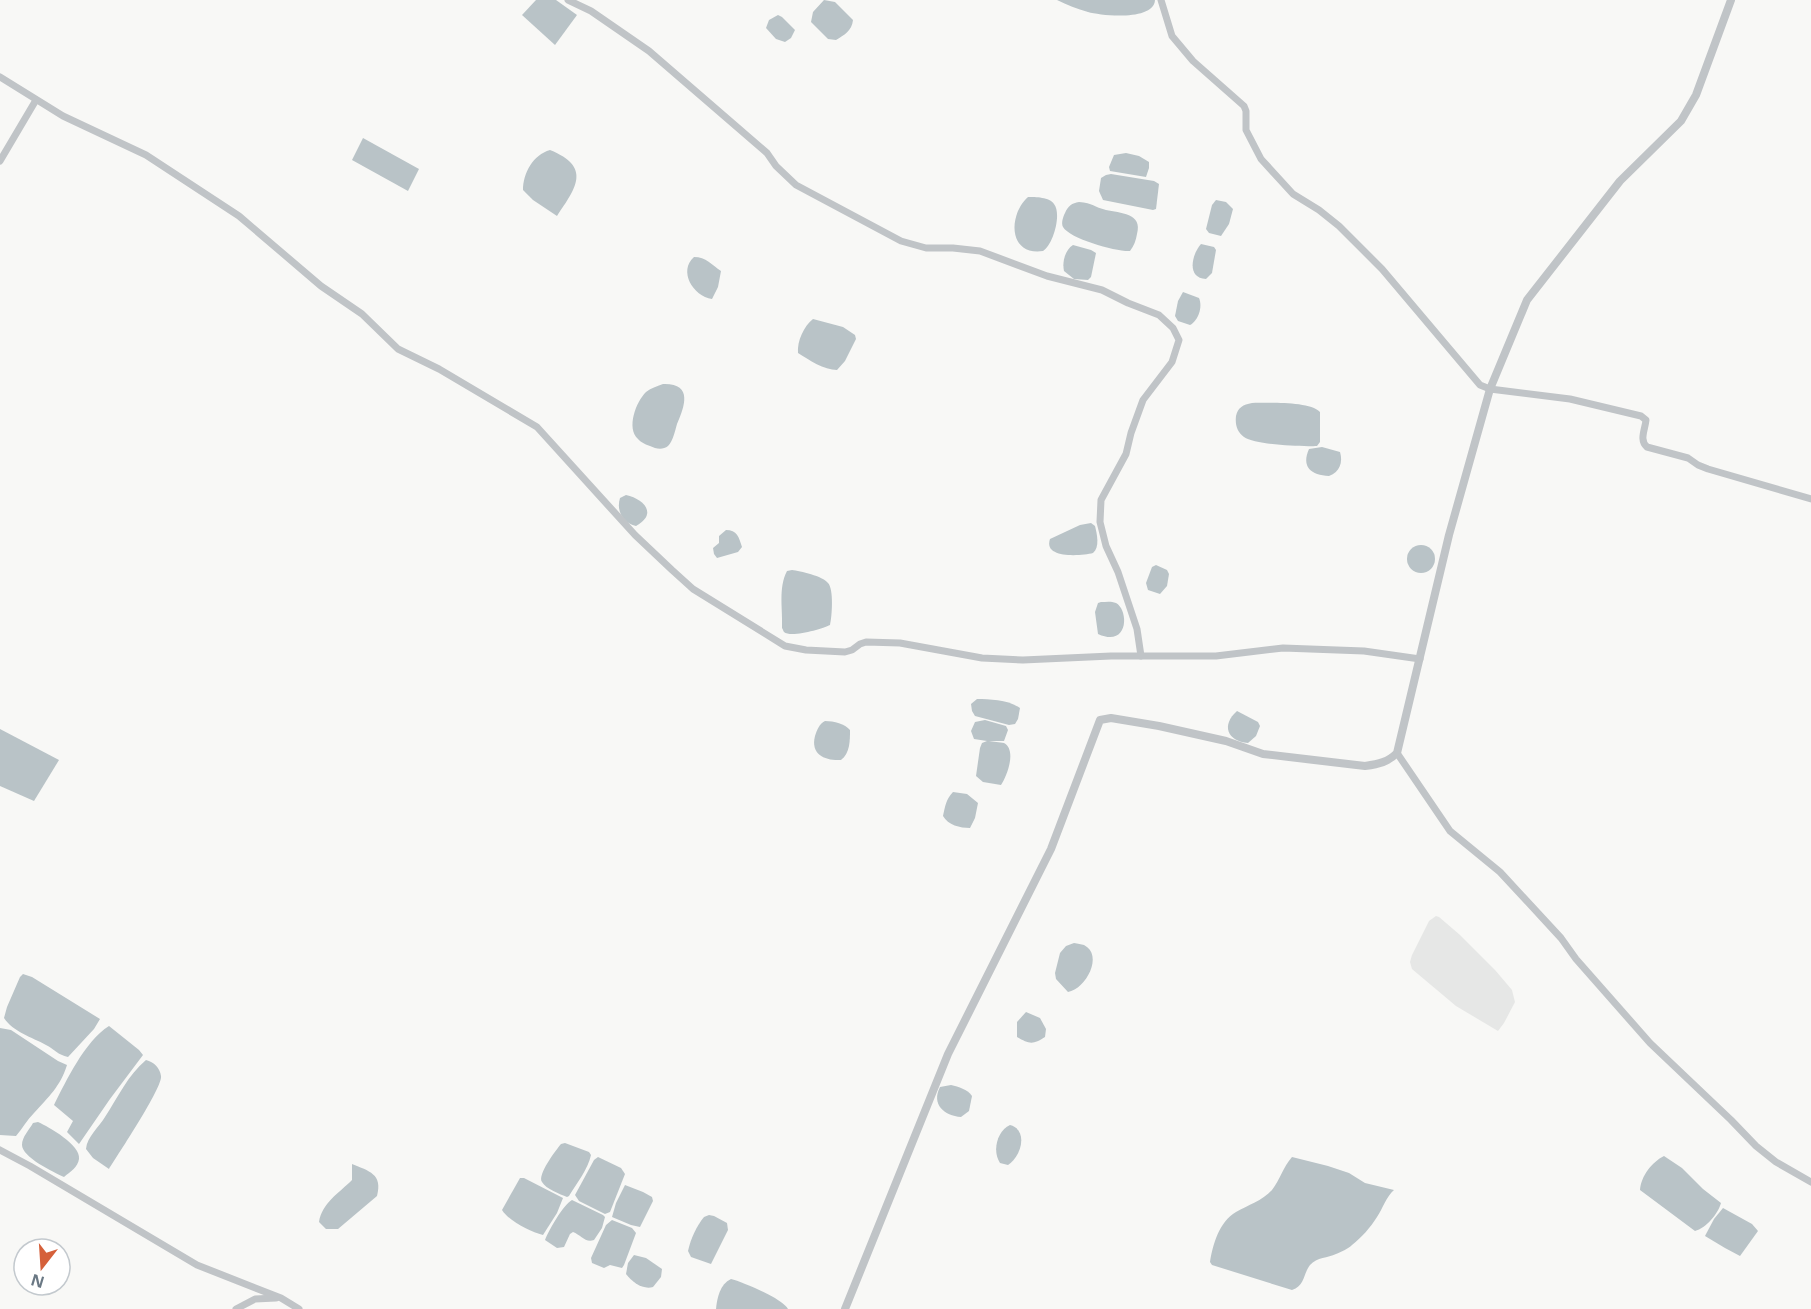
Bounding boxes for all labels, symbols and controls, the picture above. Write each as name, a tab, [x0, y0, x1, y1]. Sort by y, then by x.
north arrow	[12, 1237, 72, 1297]
text: N	[28, 1269, 47, 1294]

